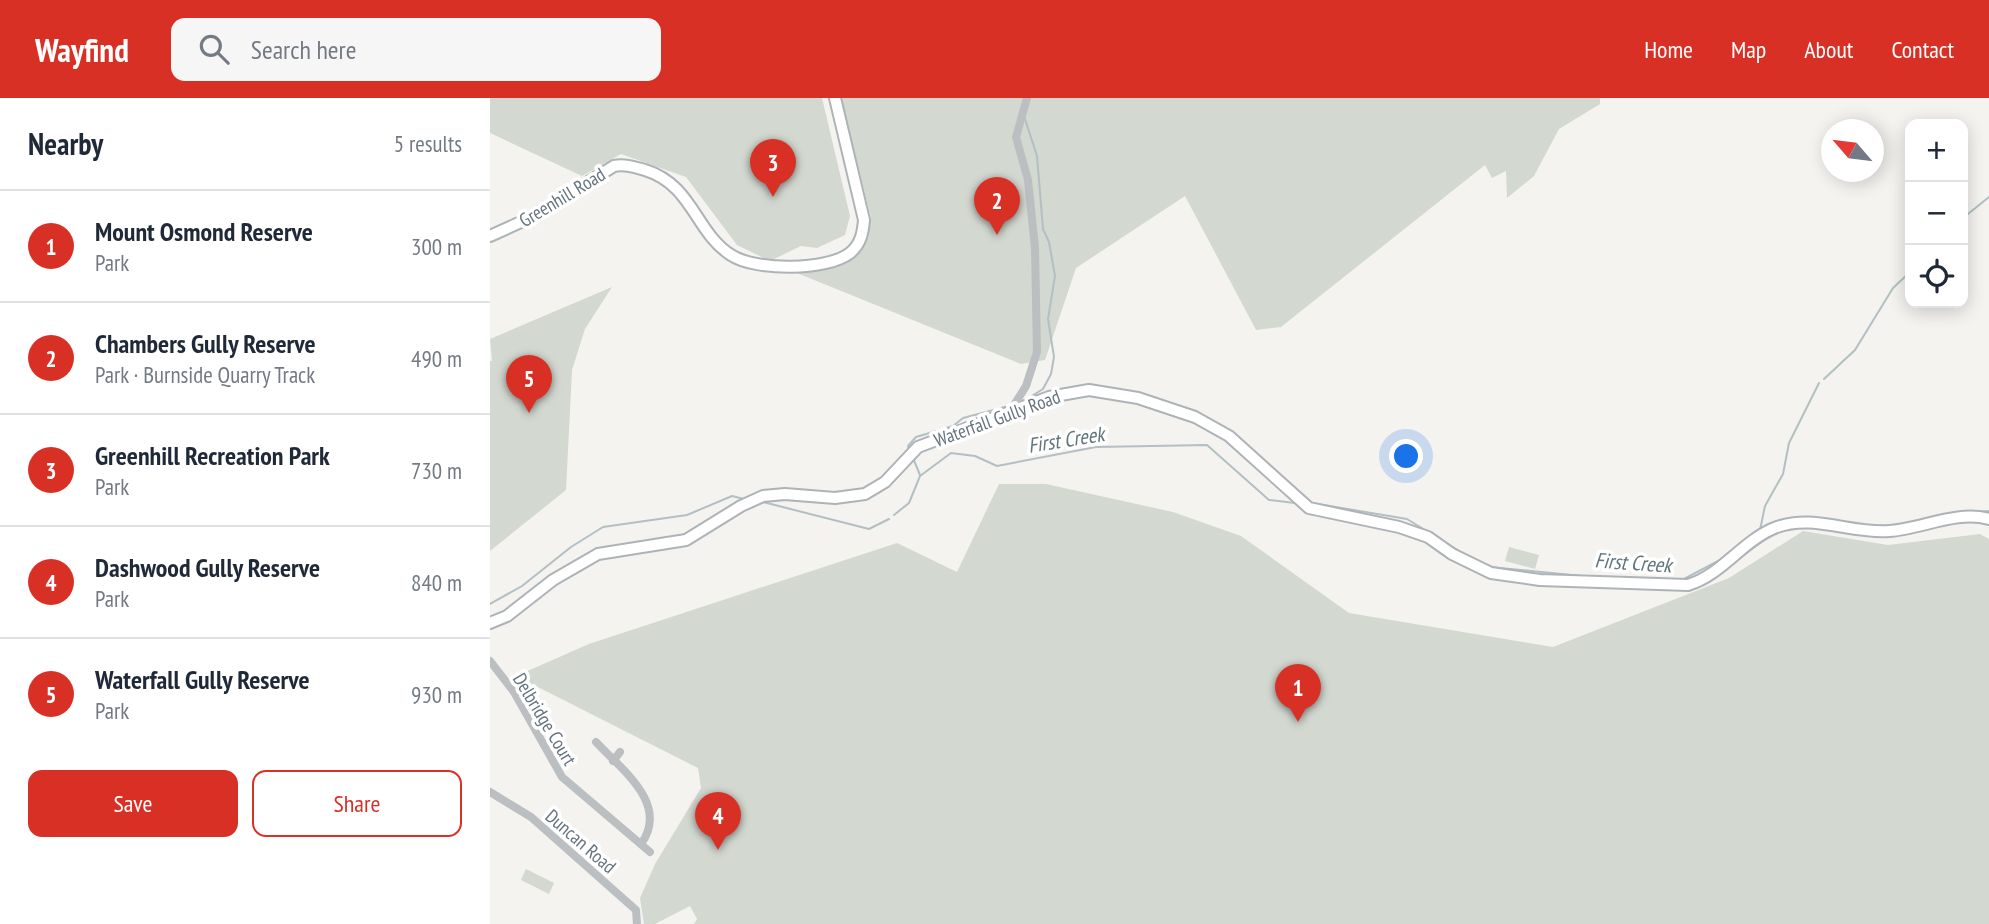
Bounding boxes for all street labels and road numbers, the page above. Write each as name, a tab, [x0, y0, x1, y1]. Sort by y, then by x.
street label: Greenhill Road	[515, 162, 609, 232]
street label: Waterfall Gully Road	[931, 384, 1063, 452]
street label: Delbridge Court	[508, 668, 582, 770]
street label: Duncan Road	[541, 804, 621, 878]

